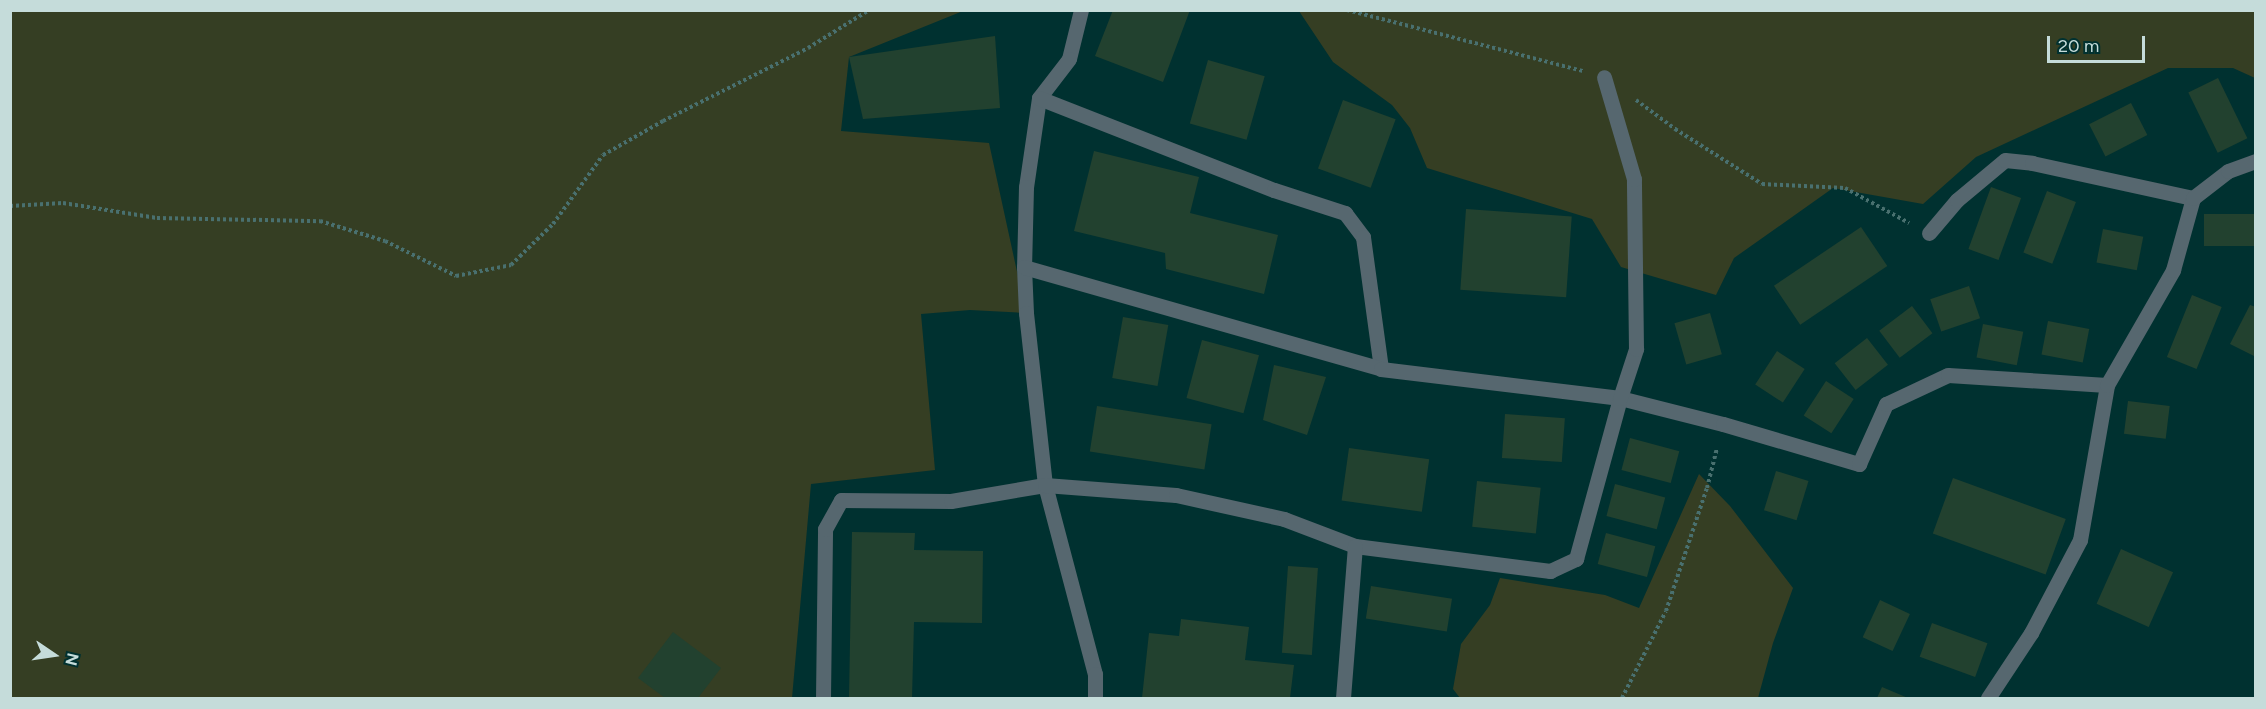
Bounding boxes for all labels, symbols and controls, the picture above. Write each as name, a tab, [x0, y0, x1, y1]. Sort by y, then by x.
scale bar	[2050, 24, 2148, 62]
text: 20 m	[2058, 35, 2099, 57]
north arrow	[24, 625, 84, 685]
text: N	[61, 651, 83, 667]

